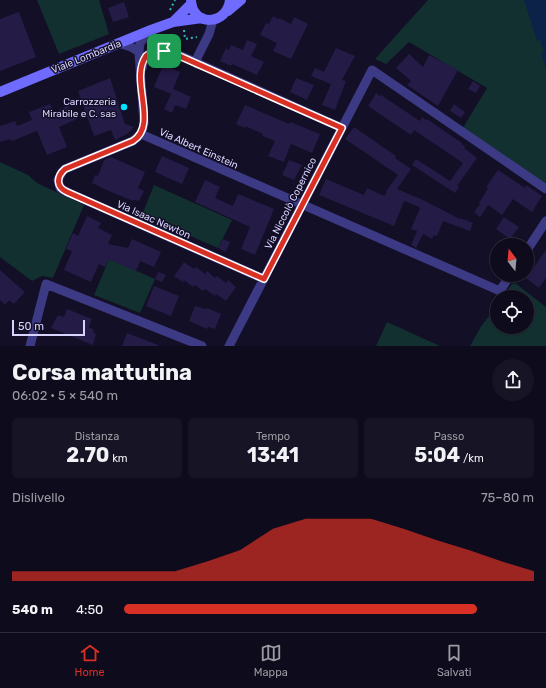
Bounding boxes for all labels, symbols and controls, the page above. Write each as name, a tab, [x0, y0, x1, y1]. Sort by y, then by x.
pin	[147, 34, 181, 68]
street label: Viale Lombardia	[50, 37, 123, 76]
icon: arrive	[153, 40, 175, 62]
place label: Carrozzeria Mirabile e C. sas	[42, 96, 116, 120]
marker: Carrozzeria Mirabile e C. sas	[119, 102, 129, 112]
street label: Via Albert Einstein	[157, 126, 240, 172]
street label: Via Niccolò Copernico	[263, 155, 319, 251]
street label: Via Isaac Newton	[115, 198, 193, 242]
north arrow	[490, 238, 534, 282]
map controls	[490, 238, 534, 334]
button: locate	[490, 290, 534, 334]
scale bar	[12, 318, 85, 337]
text: 50 m	[18, 320, 44, 333]
text: Corsa mattutina	[12, 359, 192, 386]
button: share	[492, 359, 534, 401]
text: 06:02 · 5 × 540 m	[12, 388, 118, 403]
text: Distanza	[75, 430, 119, 443]
text: Tempo	[256, 430, 290, 443]
text: Passo	[434, 430, 464, 443]
text: 2.70	[66, 443, 109, 467]
text: 13:41	[247, 443, 299, 467]
text: 5:04	[414, 443, 460, 467]
text: km	[109, 452, 128, 465]
text: /km	[460, 452, 484, 465]
text: Dislivello	[12, 490, 65, 505]
text: 75–80 m	[481, 490, 534, 505]
text: 540 m	[12, 602, 53, 617]
text: 4:50	[76, 602, 103, 617]
tab: Home	[75, 642, 105, 679]
tab: Mappa	[254, 642, 288, 679]
tab: Salvati	[437, 642, 471, 679]

